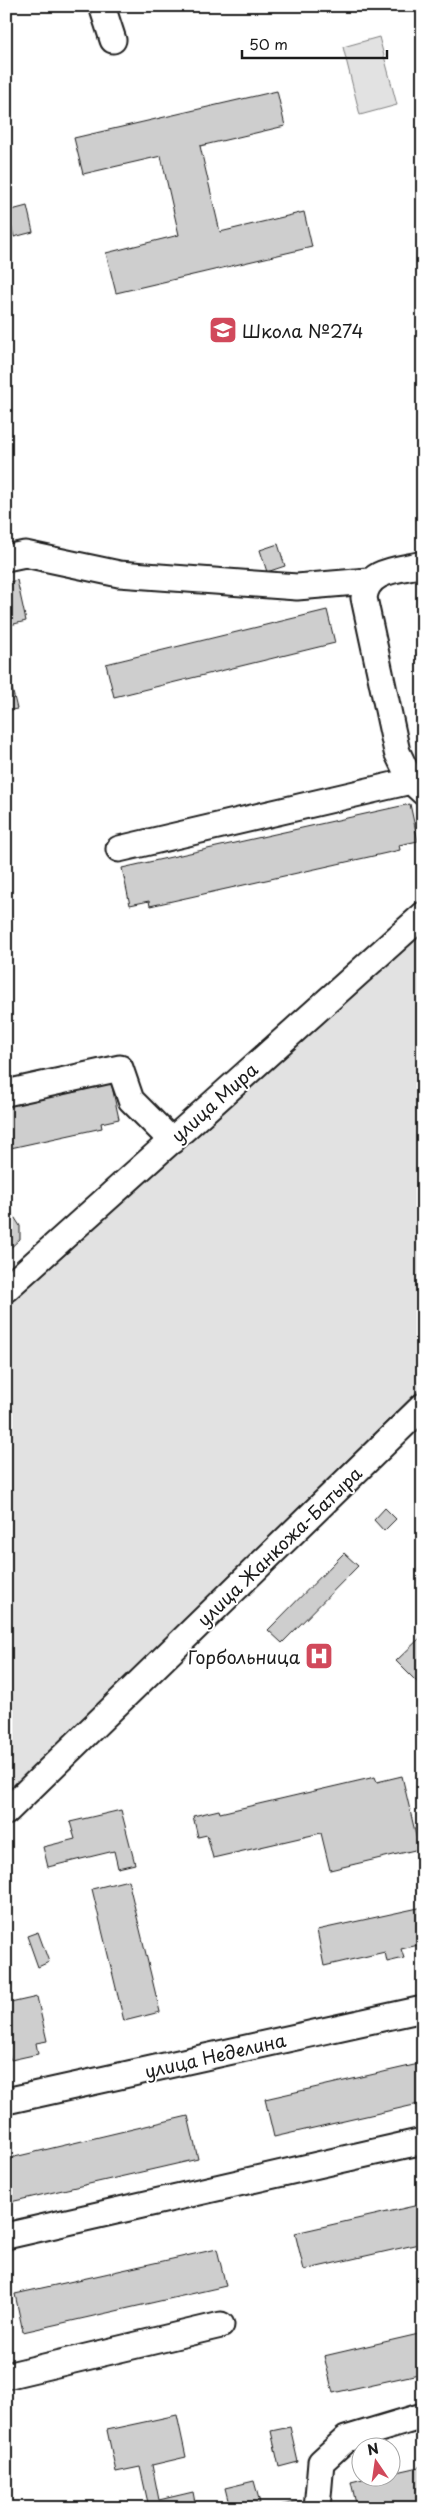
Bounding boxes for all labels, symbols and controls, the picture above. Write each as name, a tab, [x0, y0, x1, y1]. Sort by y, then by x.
scale bar	[242, 28, 386, 60]
text: 50 m	[249, 32, 288, 55]
school or university icon: Школа №274	[208, 315, 238, 345]
place label: Школа №274	[242, 317, 363, 344]
street label: улица Мира	[165, 1055, 264, 1148]
street label: улица Жанкожа-Батыра	[190, 1459, 368, 1632]
hospital icon: Горбольница	[304, 1641, 334, 1671]
place label: Горбольница	[188, 1643, 301, 1670]
street label: улица Неделина	[142, 2025, 289, 2084]
north arrow	[352, 2436, 402, 2486]
text: N	[365, 2437, 381, 2460]

